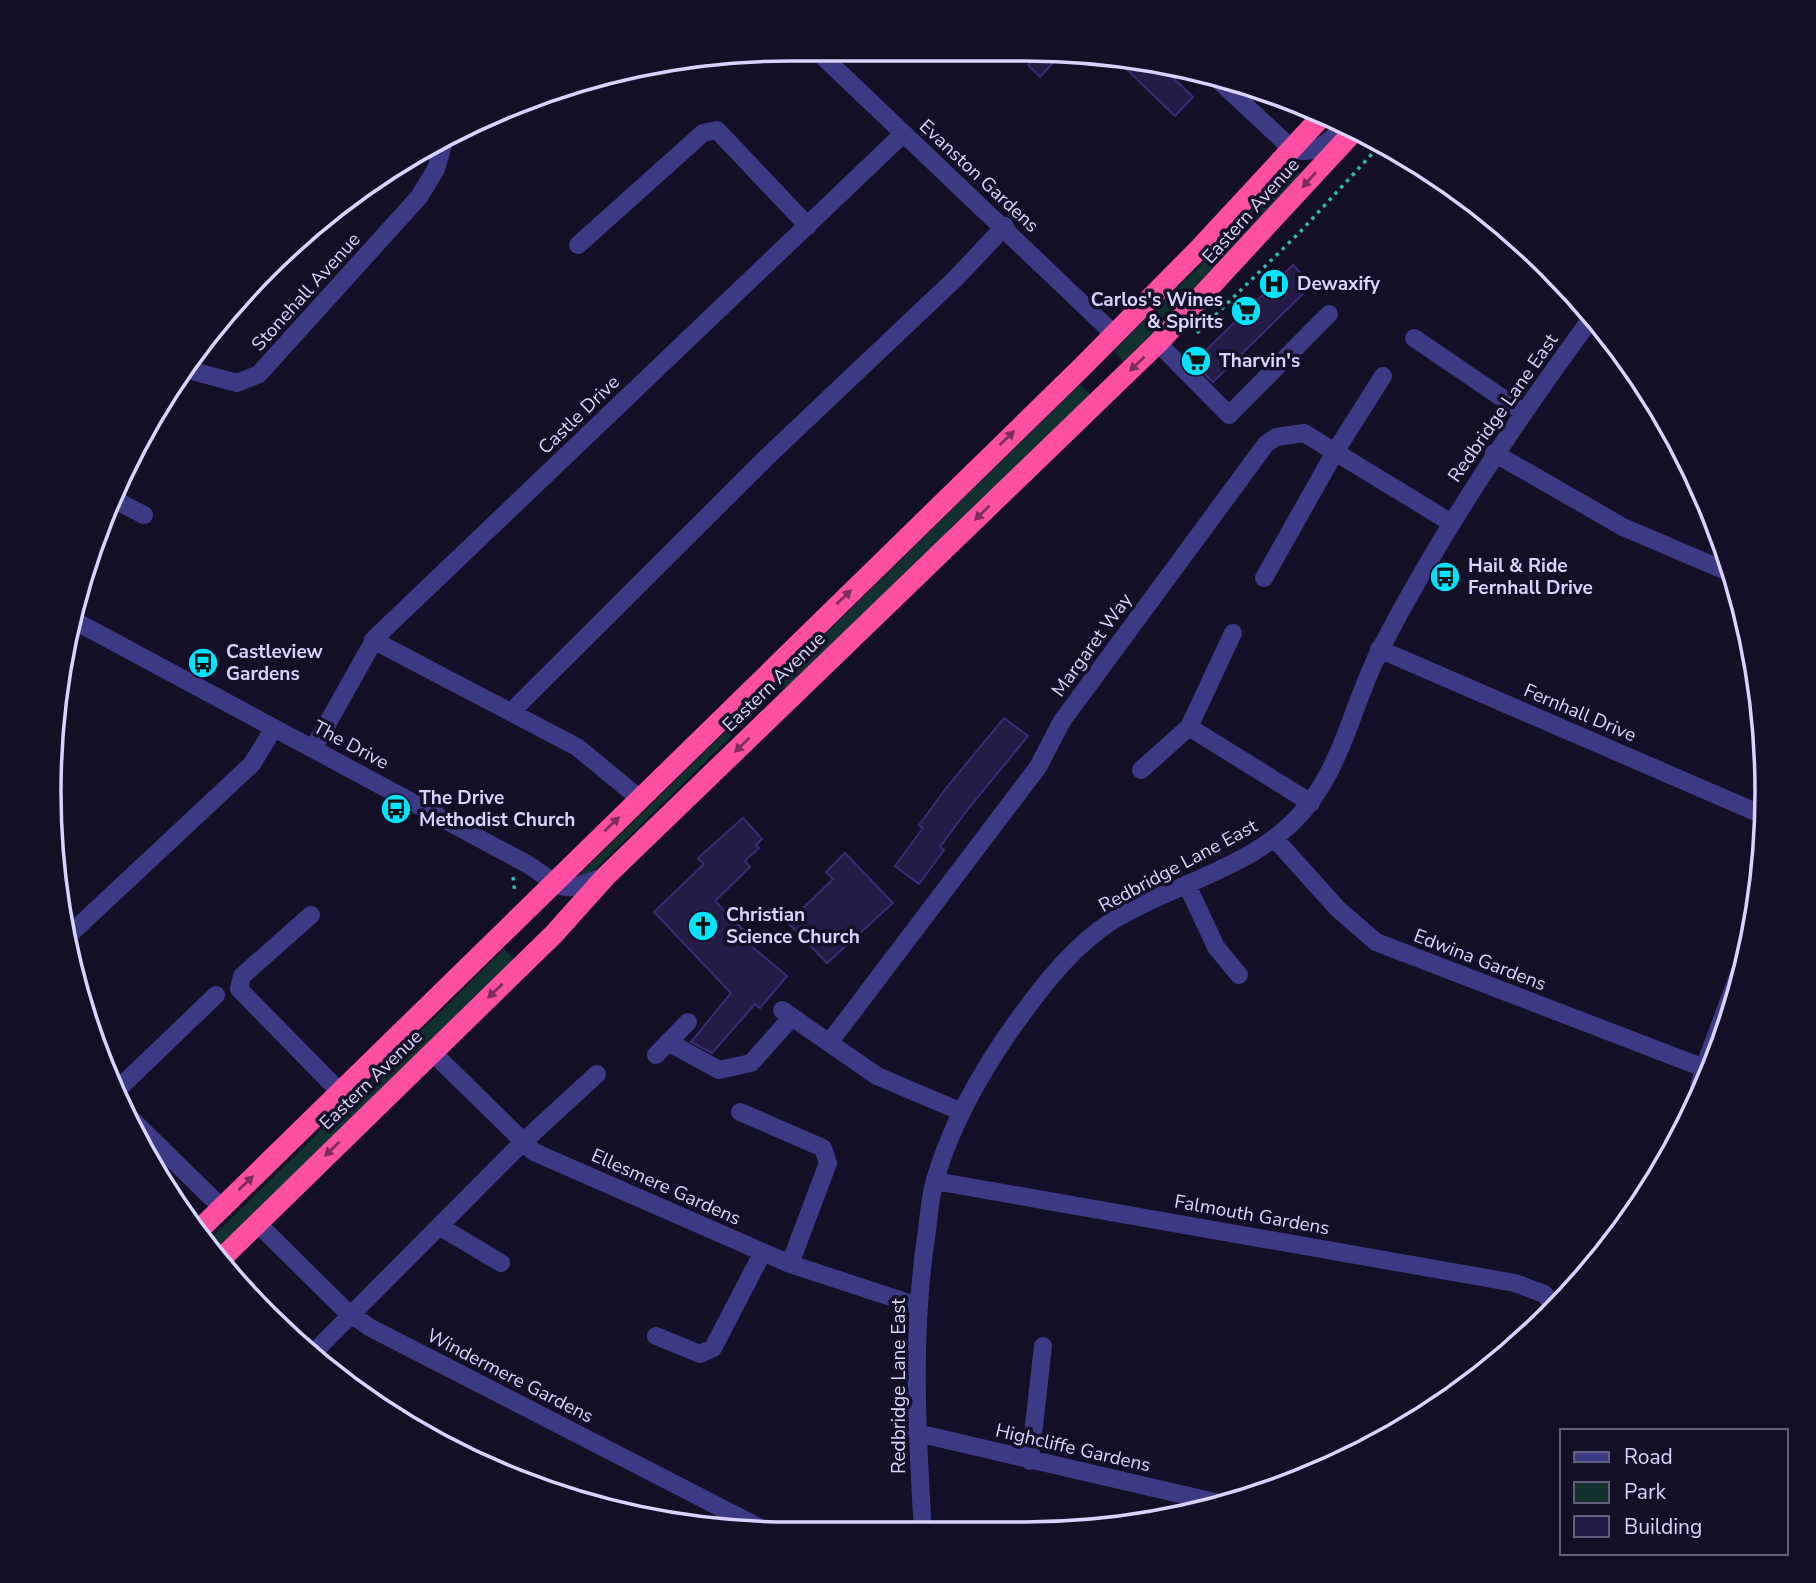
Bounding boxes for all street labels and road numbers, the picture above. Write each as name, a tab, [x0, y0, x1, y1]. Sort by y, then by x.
street label: Evanston Gardens	[913, 114, 1045, 238]
street label: Eastern Avenue	[1197, 153, 1305, 269]
street label: Stonehall Avenue	[246, 227, 366, 357]
street label: Redbridge Lane East	[1442, 328, 1564, 488]
street label: Castle Drive	[533, 370, 625, 460]
street label: Margaret Way	[1046, 588, 1139, 702]
street label: Eastern Avenue	[717, 626, 831, 738]
street label: Fernhall Drive	[1520, 678, 1640, 748]
street label: The Drive	[309, 714, 393, 776]
street label: Redbridge Lane East	[1094, 813, 1262, 919]
street label: Edwina Gardens	[1410, 923, 1550, 997]
street label: Eastern Avenue	[314, 1024, 428, 1136]
street label: Ellesmere Gardens	[587, 1142, 745, 1232]
street label: Falmouth Gardens	[1172, 1189, 1332, 1241]
street label: Redbridge Lane East	[886, 1298, 912, 1474]
street label: Windermere Gardens	[422, 1323, 598, 1429]
street label: Highcliffe Gardens	[993, 1418, 1153, 1478]

